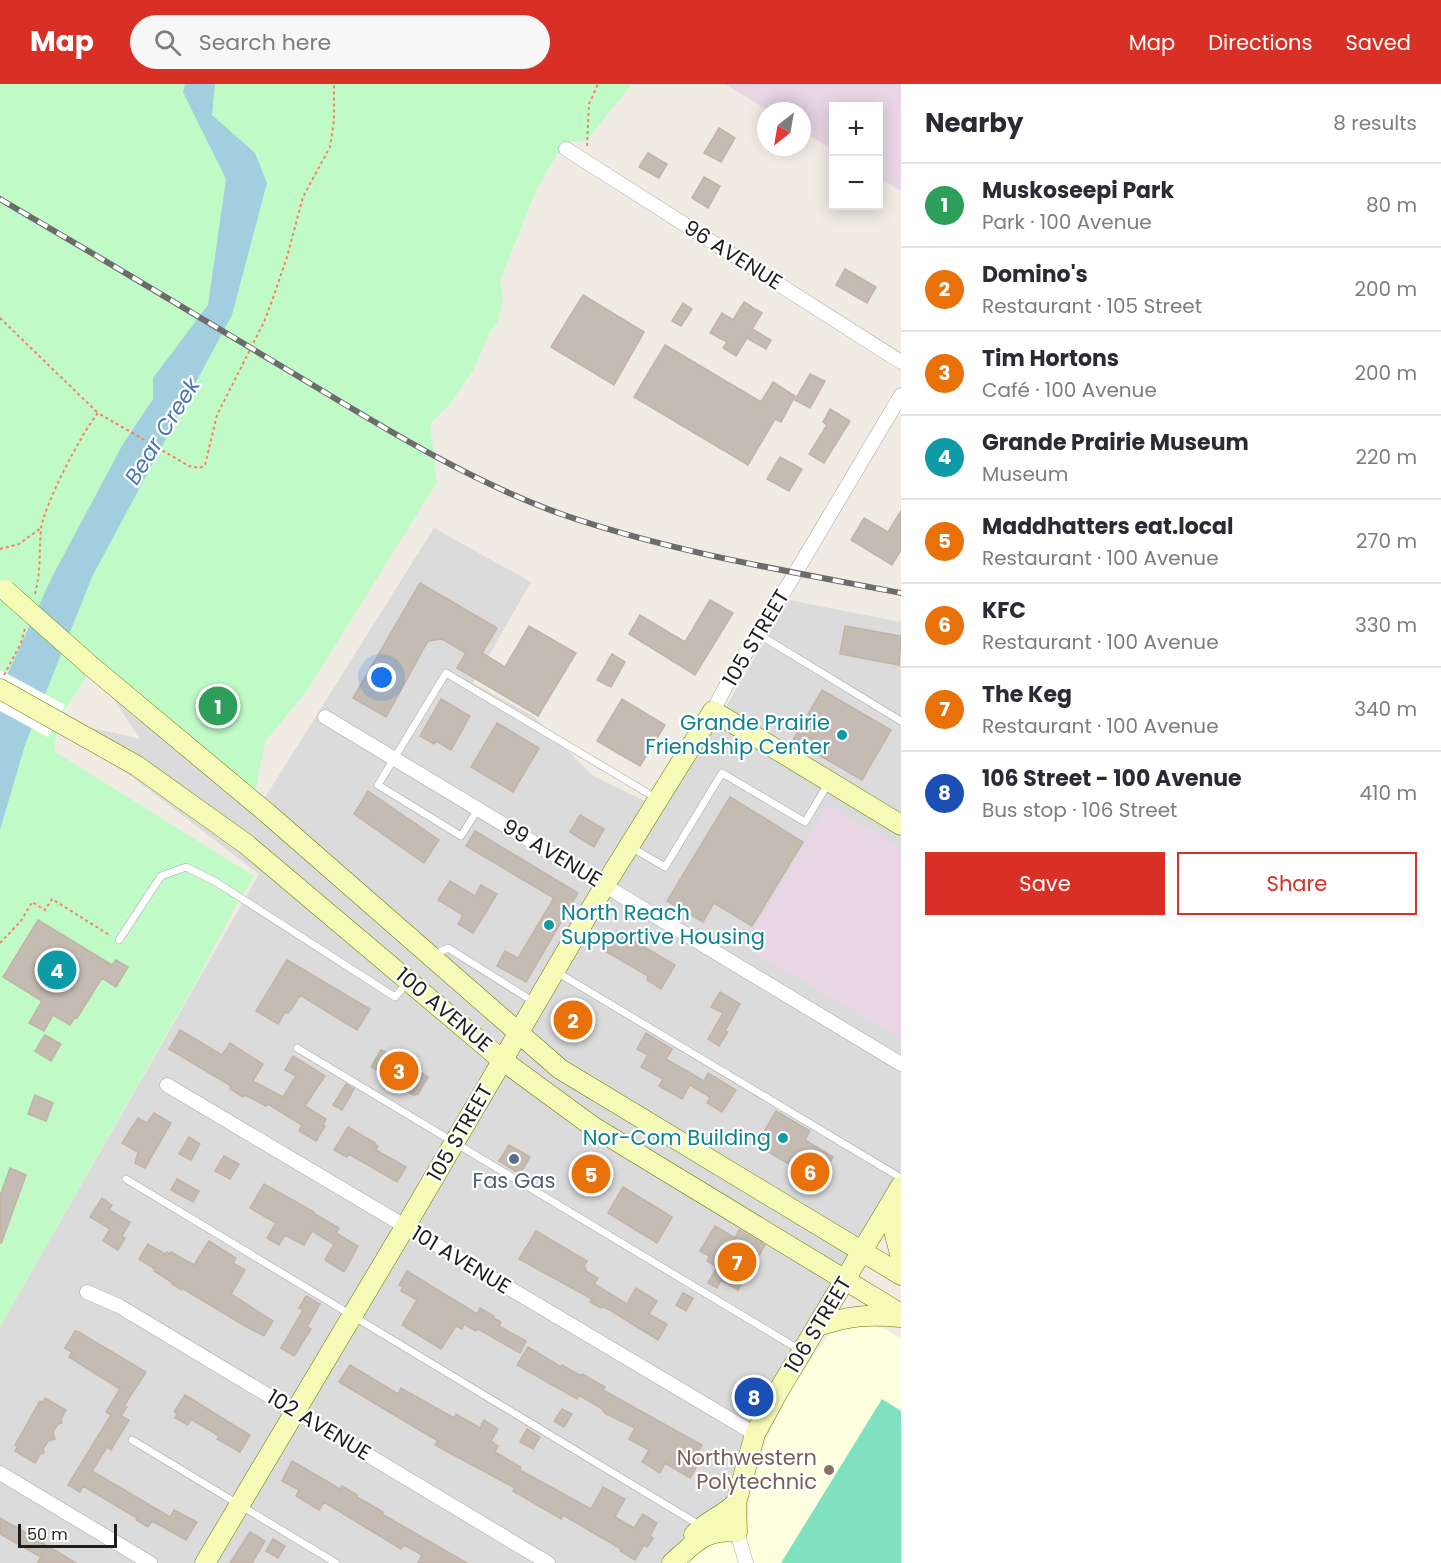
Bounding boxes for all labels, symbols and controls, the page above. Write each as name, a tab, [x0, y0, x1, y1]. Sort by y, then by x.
search box	[130, 15, 550, 69]
text: Map	[30, 22, 94, 61]
icon: search	[151, 26, 184, 59]
text: Search here	[199, 27, 331, 58]
text: Map	[1129, 28, 1175, 57]
text: Directions	[1208, 28, 1312, 57]
text: Saved	[1345, 28, 1411, 57]
north arrow	[757, 102, 811, 156]
map controls	[829, 102, 883, 210]
button: +	[829, 102, 883, 156]
text: Nearby	[925, 105, 1023, 141]
text: 8 results	[1333, 109, 1417, 137]
button: −	[829, 156, 883, 210]
text: Muskoseepi Park	[982, 175, 1174, 206]
text: 1	[941, 191, 948, 219]
text: 80 m	[1366, 191, 1417, 219]
text: Park · 100 Avenue	[982, 208, 1152, 236]
street label: 96 AVENUE	[679, 213, 788, 296]
text: Domino's	[982, 259, 1088, 290]
text: 2	[939, 275, 950, 303]
text: 200 m	[1354, 275, 1417, 303]
text: Restaurant · 105 Street	[982, 292, 1202, 320]
text: Tim Hortons	[982, 343, 1119, 374]
text: 3	[938, 359, 951, 387]
text: 200 m	[1354, 359, 1417, 387]
water label: Bear Creek	[117, 371, 208, 491]
text: Café · 100 Avenue	[982, 376, 1157, 404]
text: Grande Prairie Museum	[982, 427, 1249, 458]
text: 4	[938, 443, 951, 471]
text: 220 m	[1356, 443, 1417, 471]
text: Museum	[982, 460, 1068, 488]
text: Maddhatters eat.local	[982, 511, 1233, 542]
text: 5	[938, 527, 951, 555]
text: 270 m	[1356, 527, 1417, 555]
text: Restaurant · 100 Avenue	[982, 544, 1219, 572]
street label: 105 STREET	[715, 584, 796, 692]
text: KFC	[982, 595, 1026, 626]
text: 6	[938, 611, 951, 639]
text: 330 m	[1355, 611, 1417, 639]
text: Restaurant · 100 Avenue	[982, 628, 1219, 656]
your location	[367, 663, 396, 692]
text: The Keg	[982, 679, 1072, 710]
pin: 1	[198, 684, 238, 728]
text: 7	[939, 695, 950, 723]
text: 340 m	[1354, 695, 1417, 723]
place label: Grande Prairie Friendship Center	[645, 708, 830, 761]
text: Restaurant · 100 Avenue	[982, 712, 1219, 740]
marker: Grande Prairie Friendship Center	[835, 728, 849, 742]
text: 106 Street - 100 Avenue	[982, 763, 1242, 794]
text: 8	[938, 779, 951, 807]
text: 410 m	[1360, 779, 1417, 807]
text: Bus stop · 106 Street	[982, 796, 1177, 824]
street label: 99 AVENUE	[497, 812, 607, 894]
button: Save	[925, 852, 1165, 915]
button: Share	[1177, 852, 1417, 915]
place label: North Reach Supportive Housing	[561, 898, 765, 951]
marker: North Reach Supportive Housing	[542, 918, 556, 932]
pin: 4	[38, 948, 76, 992]
street label: 100 AVENUE	[390, 961, 499, 1059]
pin: 2	[554, 998, 592, 1042]
pin: 3	[380, 1048, 418, 1094]
street label: 105 STREET	[420, 1079, 499, 1187]
place label: Nor-Com Building	[583, 1123, 771, 1152]
marker: Nor-Com Building	[776, 1131, 790, 1145]
pin: 6	[790, 1150, 830, 1194]
marker: Fas Gas	[507, 1152, 521, 1166]
pin: 5	[572, 1152, 610, 1196]
place label: Fas Gas	[473, 1166, 555, 1195]
street label: 101 AVENUE	[406, 1219, 516, 1301]
pin: 7	[718, 1240, 756, 1284]
street label: 106 STREET	[777, 1271, 858, 1379]
pin: 8	[734, 1374, 774, 1420]
street label: 102 AVENUE	[262, 1382, 377, 1467]
place label: Northwestern Polytechnic	[677, 1443, 817, 1496]
marker: Northwestern Polytechnic	[822, 1463, 836, 1477]
scale bar	[18, 1521, 117, 1548]
text: 50 m	[27, 1523, 68, 1546]

